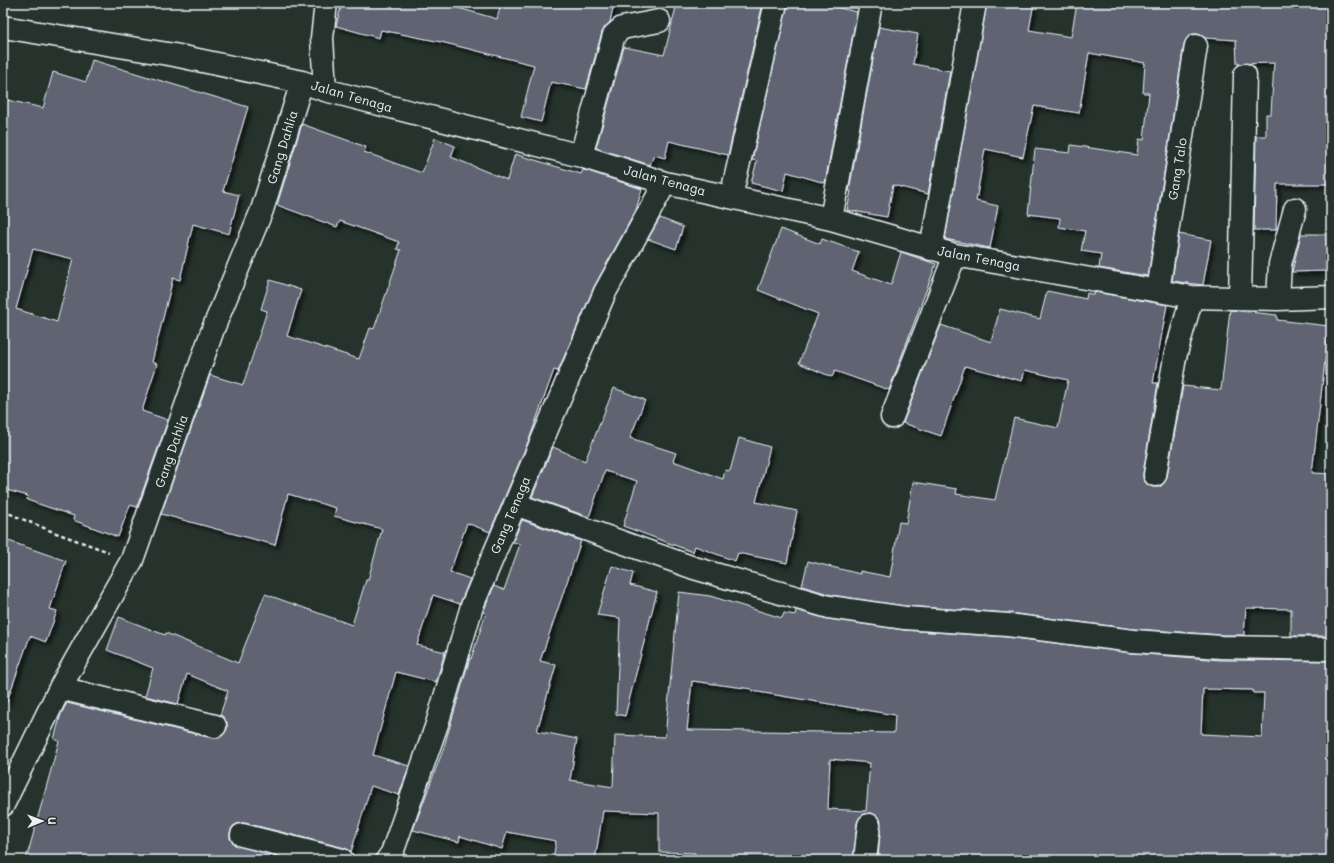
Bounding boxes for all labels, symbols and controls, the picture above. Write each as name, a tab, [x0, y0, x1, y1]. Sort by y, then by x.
street label: Jalan Tenaga	[309, 76, 395, 115]
street label: Gang Dahlia	[262, 108, 301, 186]
street label: Gang Talo	[1163, 136, 1190, 201]
street label: Jalan Tenaga	[622, 160, 708, 199]
street label: Jalan Tenaga	[936, 241, 1022, 274]
street label: Gang Dahlia	[150, 412, 191, 490]
street label: Gang Tenaga	[486, 473, 534, 556]
north arrow	[22, 801, 62, 841]
text: U	[45, 817, 60, 825]

